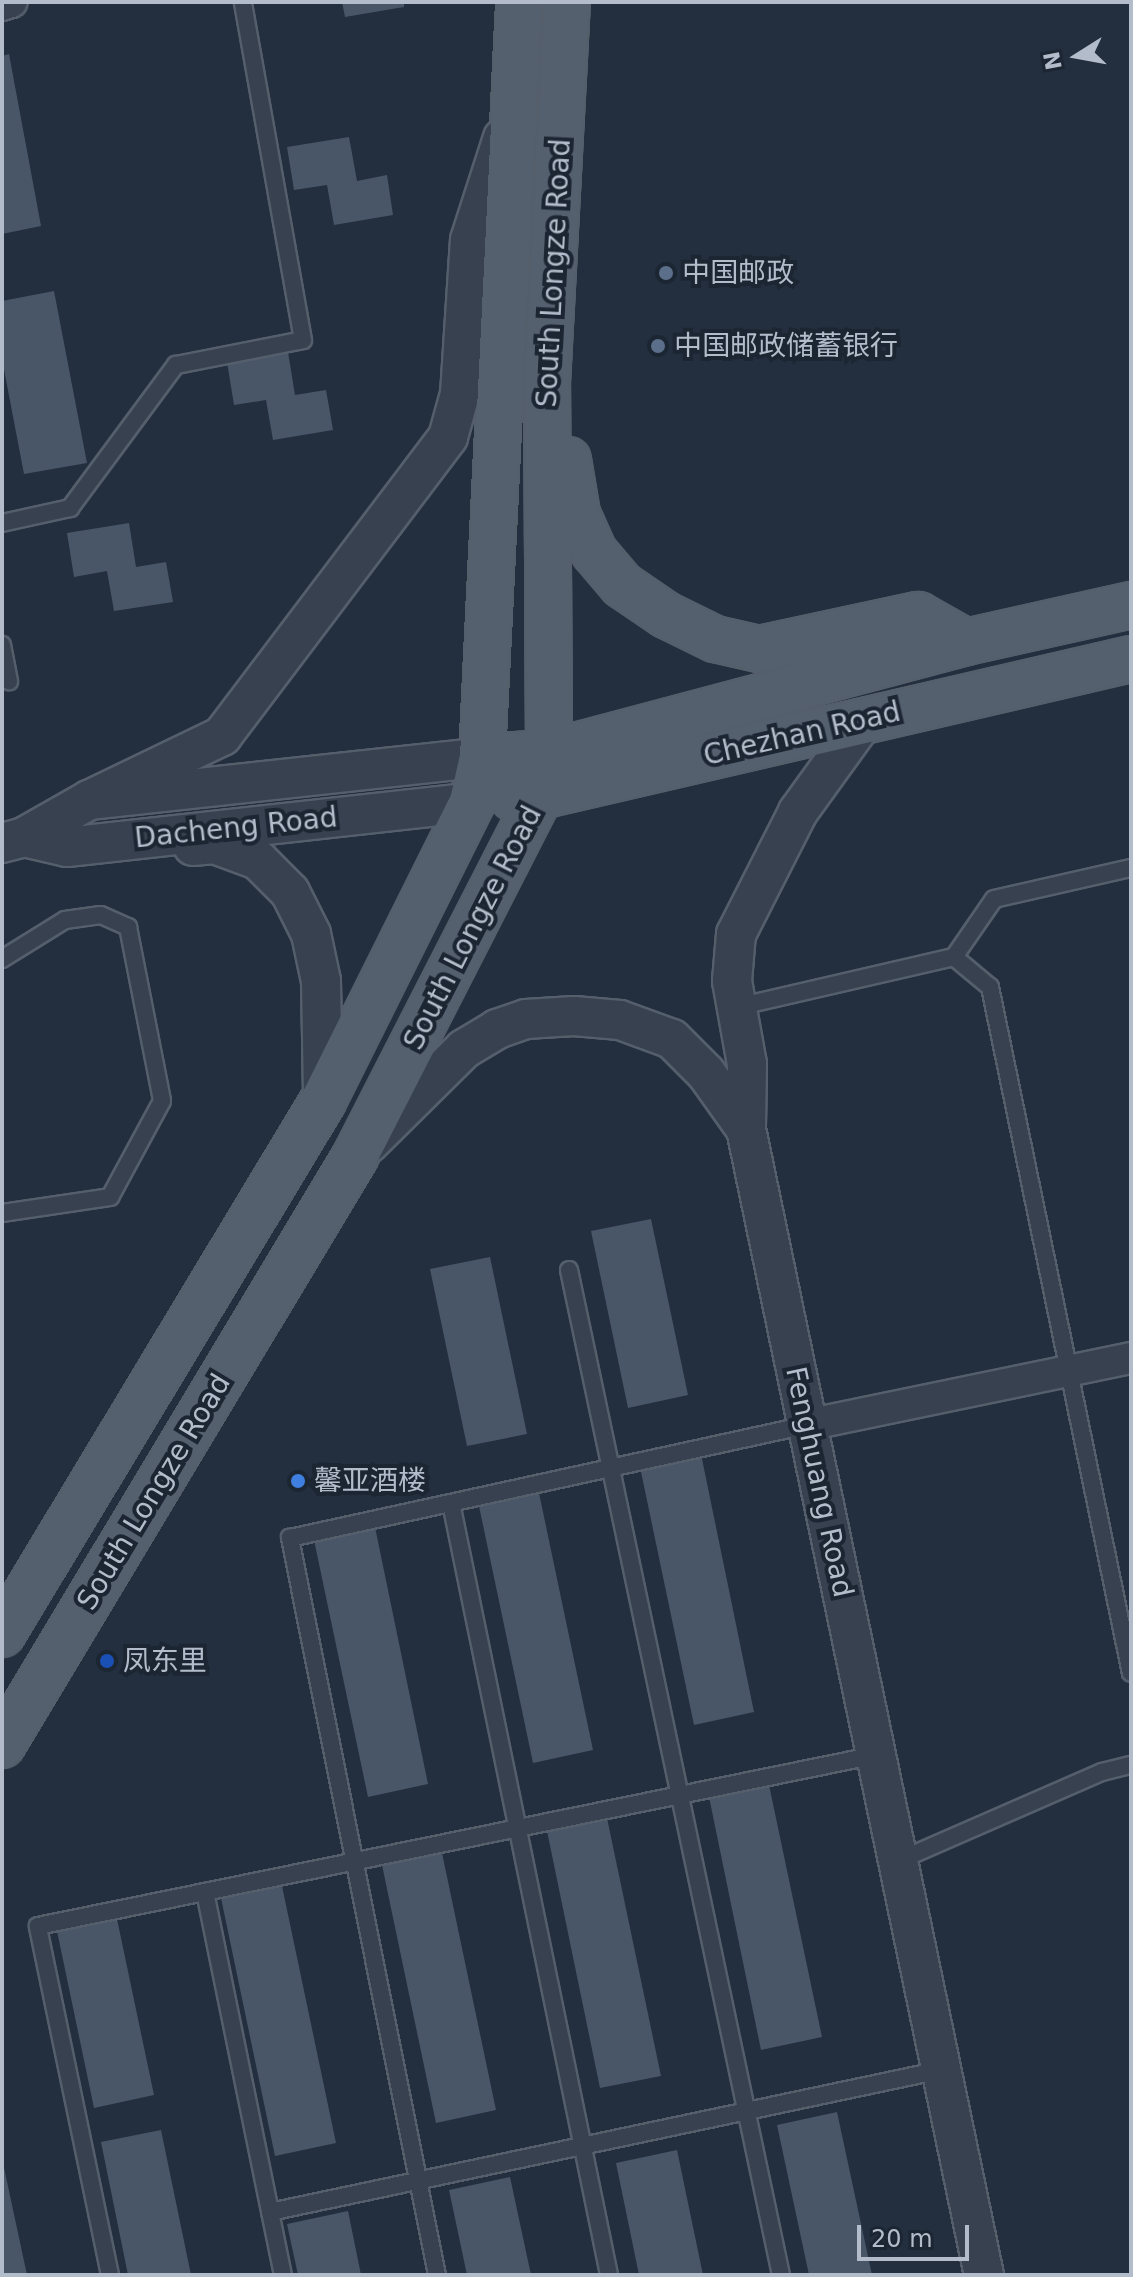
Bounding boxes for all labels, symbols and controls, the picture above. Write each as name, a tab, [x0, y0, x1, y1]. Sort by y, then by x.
north arrow	[1037, 16, 1117, 96]
text: N	[1039, 49, 1067, 72]
street label: South Longze Road	[530, 138, 578, 408]
place label: 中国邮政	[682, 256, 794, 290]
marker: 中国邮政	[657, 264, 675, 282]
place label: 中国邮政储蓄银行	[674, 329, 898, 363]
marker: 中国邮政储蓄银行	[649, 337, 667, 355]
street label: Chezhan Road	[700, 695, 904, 773]
street label: South Longze Road	[397, 800, 549, 1056]
street label: Dacheng Road	[133, 801, 339, 855]
street label: Fenghuang Road	[778, 1364, 860, 1600]
street label: South Longze Road	[70, 1368, 238, 1616]
place label: 馨亚酒楼	[314, 1464, 426, 1498]
marker: 馨亚酒楼	[289, 1472, 307, 1490]
place label: 凤东里	[123, 1644, 207, 1678]
marker: 凤东里	[98, 1652, 116, 1670]
scale bar	[861, 2209, 973, 2259]
text: 20 m	[871, 2225, 933, 2253]

